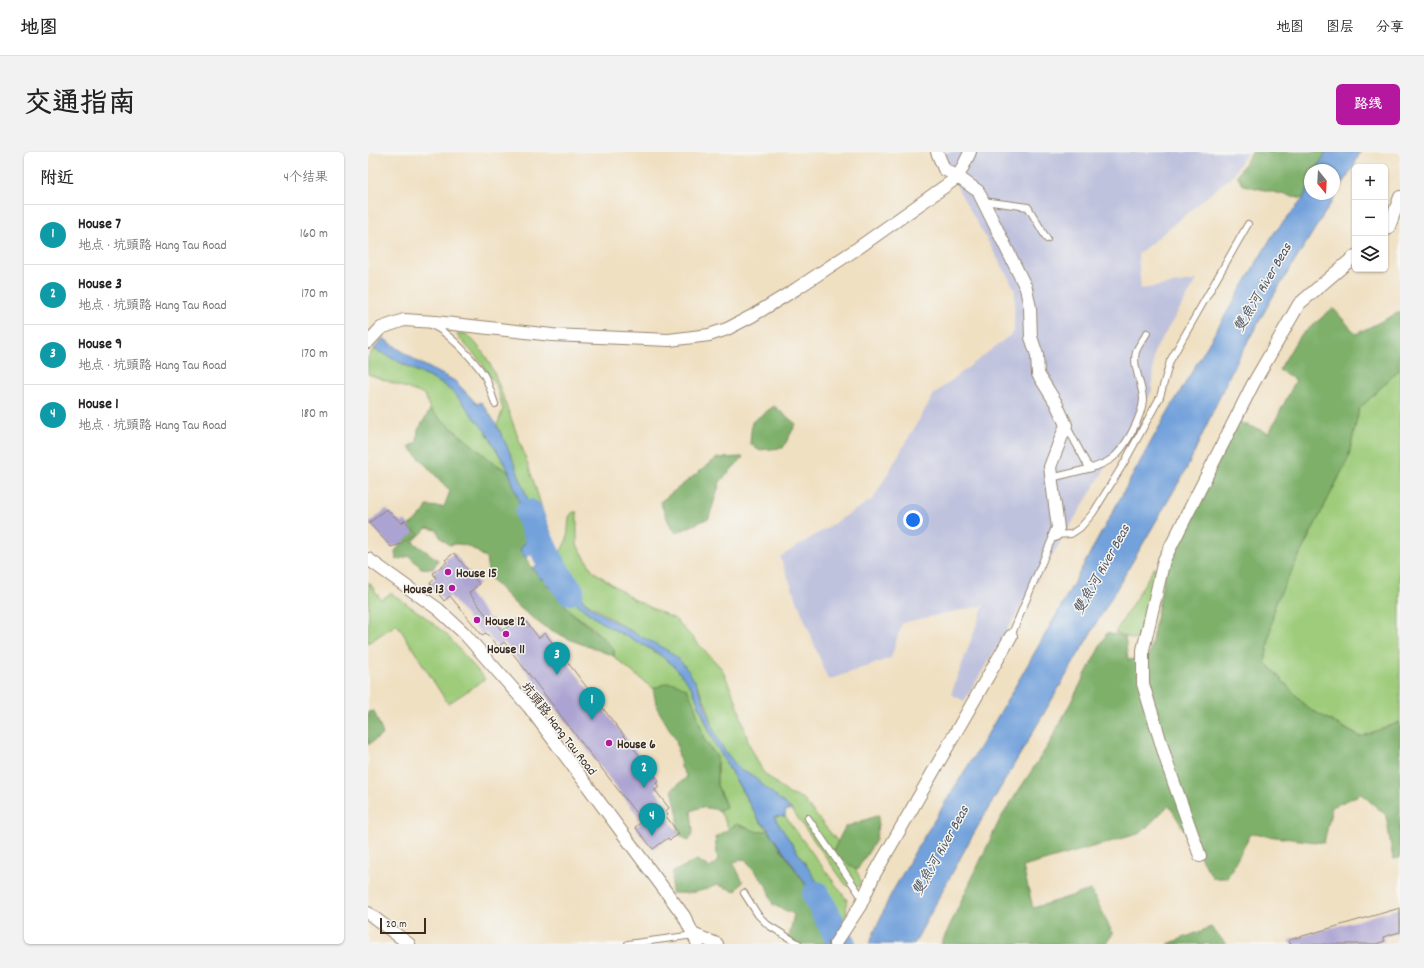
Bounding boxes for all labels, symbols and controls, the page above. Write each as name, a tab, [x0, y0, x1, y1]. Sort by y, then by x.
text: 地图	[20, 16, 58, 43]
text: 地图	[1276, 18, 1304, 38]
text: 图层	[1326, 18, 1354, 38]
text: 分享	[1376, 18, 1404, 38]
button: 路线	[1336, 84, 1400, 125]
text: 交通指南	[24, 86, 136, 126]
north arrow	[1304, 164, 1340, 200]
map controls	[1352, 164, 1388, 272]
button: +	[1352, 164, 1388, 200]
text: 附近	[40, 168, 74, 192]
text: 4个结果	[284, 169, 328, 188]
button: −	[1352, 200, 1388, 236]
text: House 7	[78, 214, 121, 236]
text: 1	[52, 225, 54, 244]
text: 160 m	[300, 225, 328, 244]
button: layers	[1352, 236, 1388, 272]
text: 地点 · 坑頭路 Hang Tau Road	[78, 237, 227, 256]
water label: 雙魚河 River Beas	[1230, 239, 1298, 336]
text: House 3	[78, 274, 122, 296]
text: 2	[50, 285, 56, 304]
text: 170 m	[301, 285, 328, 304]
text: 地点 · 坑頭路 Hang Tau Road	[78, 297, 227, 316]
text: House 9	[78, 334, 122, 356]
text: 3	[50, 345, 56, 364]
text: 170 m	[301, 345, 328, 364]
text: 地点 · 坑頭路 Hang Tau Road	[78, 357, 227, 376]
text: House 1	[78, 394, 118, 416]
text: 4	[50, 405, 56, 424]
text: 180 m	[301, 405, 328, 424]
text: 地点 · 坑頭路 Hang Tau Road	[78, 417, 227, 436]
your location	[903, 510, 923, 530]
water label: 雙魚河 River Beas	[1070, 520, 1136, 619]
place label: House 15	[456, 565, 497, 584]
marker: House 15	[443, 567, 453, 577]
place label: House 13	[403, 581, 444, 600]
marker: House 13	[447, 583, 457, 593]
place label: House 12	[485, 613, 526, 632]
marker: House 12	[472, 615, 482, 625]
marker: House 11	[501, 629, 511, 639]
place label: House 11	[487, 641, 525, 660]
pin: 3	[544, 642, 570, 675]
street label: 坑頭路 Hang Tau Road	[516, 679, 600, 780]
pin: 1	[579, 687, 605, 720]
place label: House 6	[617, 736, 656, 755]
marker: House 6	[604, 738, 614, 748]
pin: 2	[631, 755, 657, 788]
water label: 雙魚河 River Beas	[909, 801, 975, 900]
pin: 4	[639, 803, 665, 836]
scale bar	[380, 916, 426, 935]
text: 20 m	[386, 917, 407, 933]

